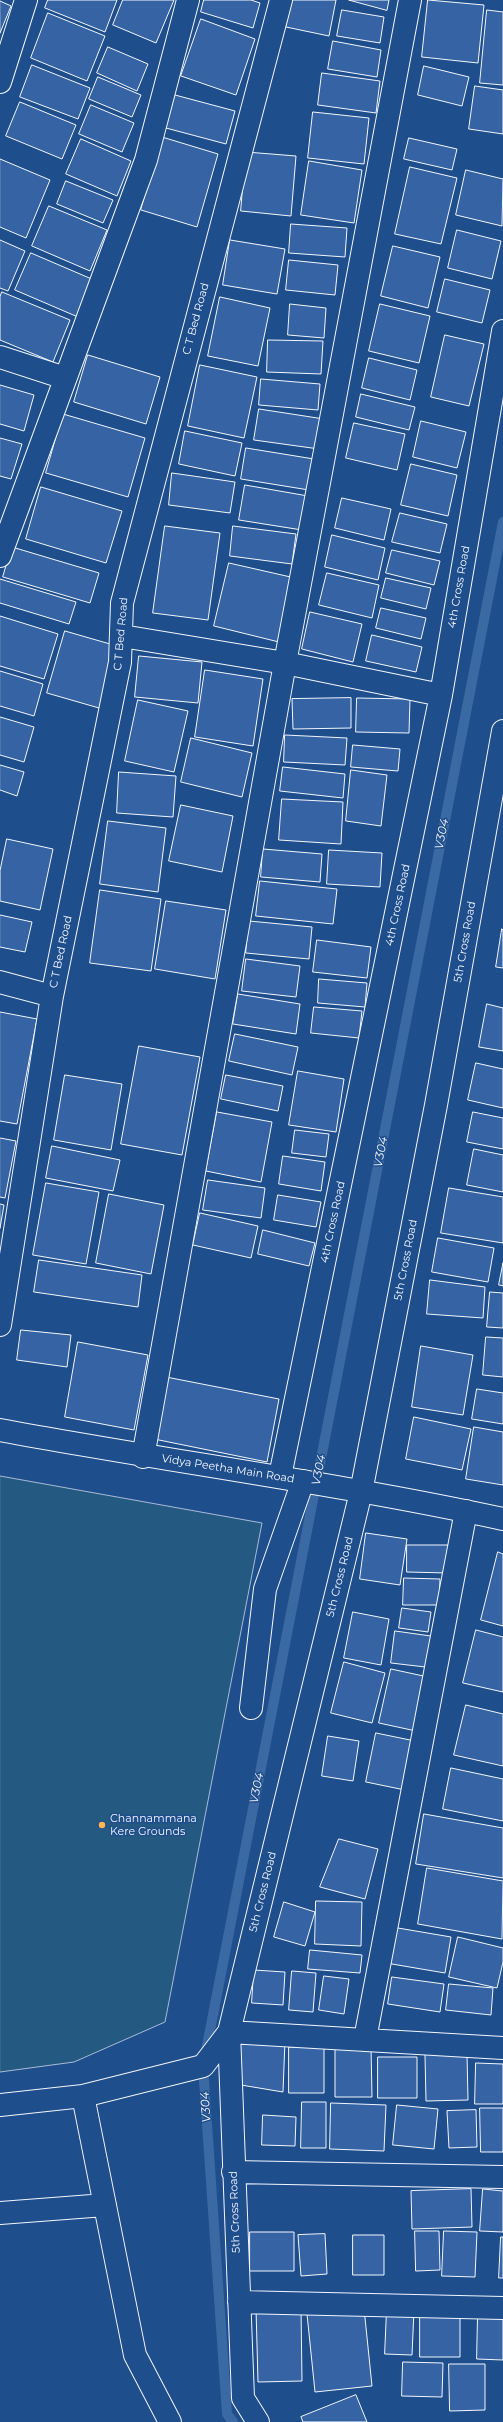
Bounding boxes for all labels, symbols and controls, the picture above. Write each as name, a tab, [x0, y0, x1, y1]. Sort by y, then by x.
street label: C T Bed Road	[180, 282, 212, 356]
street label: 4th Cross Road	[445, 545, 473, 629]
street label: C T Bed Road	[111, 597, 131, 671]
water label: V304	[432, 817, 452, 851]
street label: 4th Cross Road	[383, 863, 413, 947]
street label: 5th Cross Road	[451, 900, 479, 984]
street label: C T Bed Road	[47, 914, 75, 990]
water label: V304	[371, 1135, 391, 1169]
street label: 4th Cross Road	[318, 1180, 348, 1264]
street label: 5th Cross Road	[392, 1218, 420, 1302]
street label: Vidya Peetha Main Road	[161, 1452, 295, 1486]
water label: V304	[309, 1453, 329, 1487]
street label: 5th Cross Road	[324, 1535, 356, 1619]
water label: V304	[247, 1771, 267, 1805]
place label: Channammana Kere Grounds	[110, 1812, 197, 1838]
marker: Channammana Kere Grounds	[97, 1820, 107, 1830]
street label: 5th Cross Road	[247, 1850, 279, 1934]
water label: V304	[198, 2091, 214, 2123]
street label: 5th Cross Road	[227, 2171, 243, 2253]

